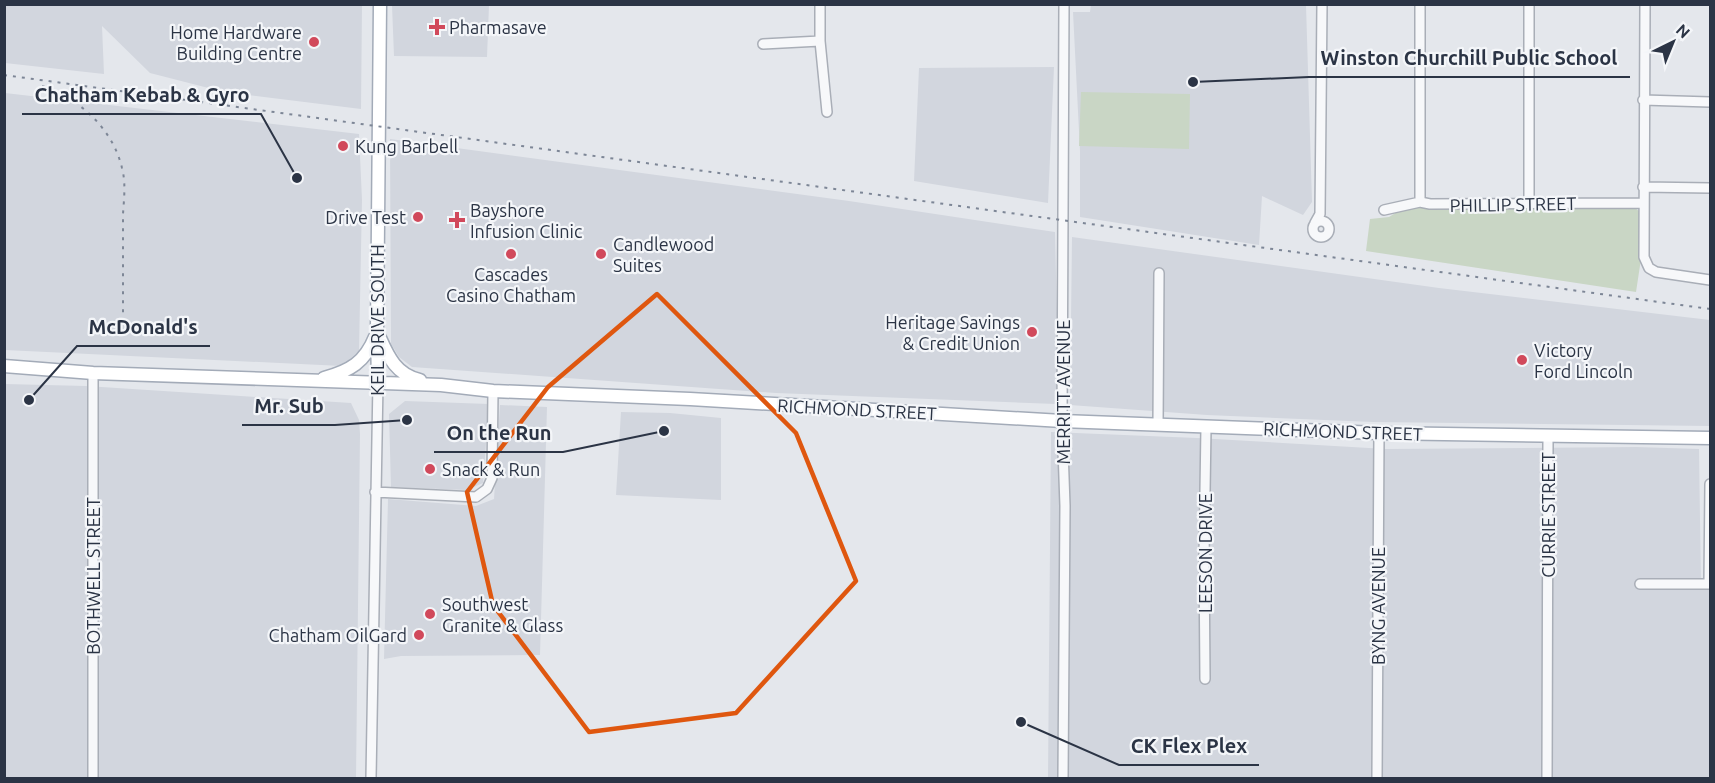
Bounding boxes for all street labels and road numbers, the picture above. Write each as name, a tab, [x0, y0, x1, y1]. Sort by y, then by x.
street label: PHILLIP STREET	[1450, 193, 1576, 215]
street label: KEIL DRIVE SOUTH	[367, 244, 387, 396]
street label: MERRITT AVENUE	[1053, 320, 1073, 464]
street label: RICHMOND STREET	[777, 395, 937, 423]
street label: RICHMOND STREET	[1263, 418, 1423, 444]
street label: CURRIE STREET	[1538, 452, 1558, 578]
street label: LEESON DRIVE	[1195, 493, 1215, 613]
street label: BOTHWELL STREET	[83, 497, 103, 655]
street label: BYNG AVENUE	[1368, 547, 1388, 665]

